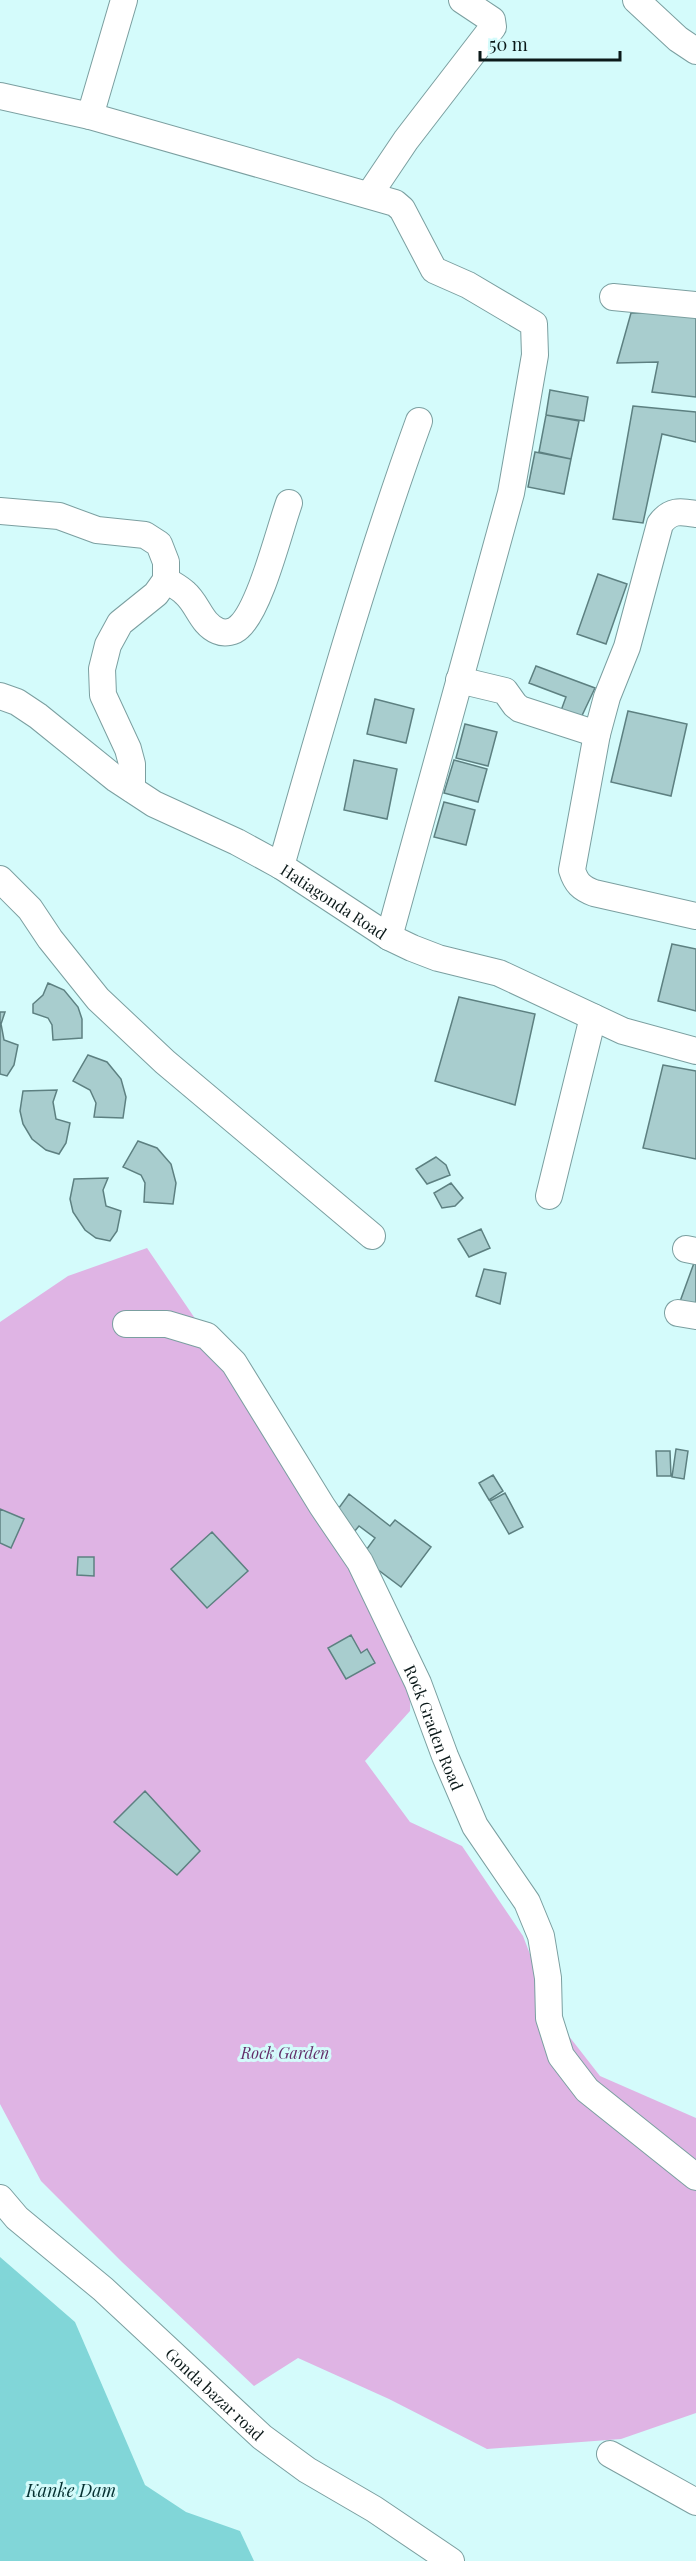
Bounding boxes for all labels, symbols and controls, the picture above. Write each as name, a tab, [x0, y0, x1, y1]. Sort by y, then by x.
scale bar	[480, 24, 620, 62]
text: 50 m	[489, 32, 528, 56]
street label: Hatiagonda Road	[277, 859, 391, 943]
street label: Rock Graden Road	[400, 1661, 469, 1793]
park label: Rock Garden	[240, 2042, 329, 2063]
street label: Gonda bazar road	[162, 2342, 269, 2444]
water label: Kanke Dam	[25, 2478, 116, 2502]

